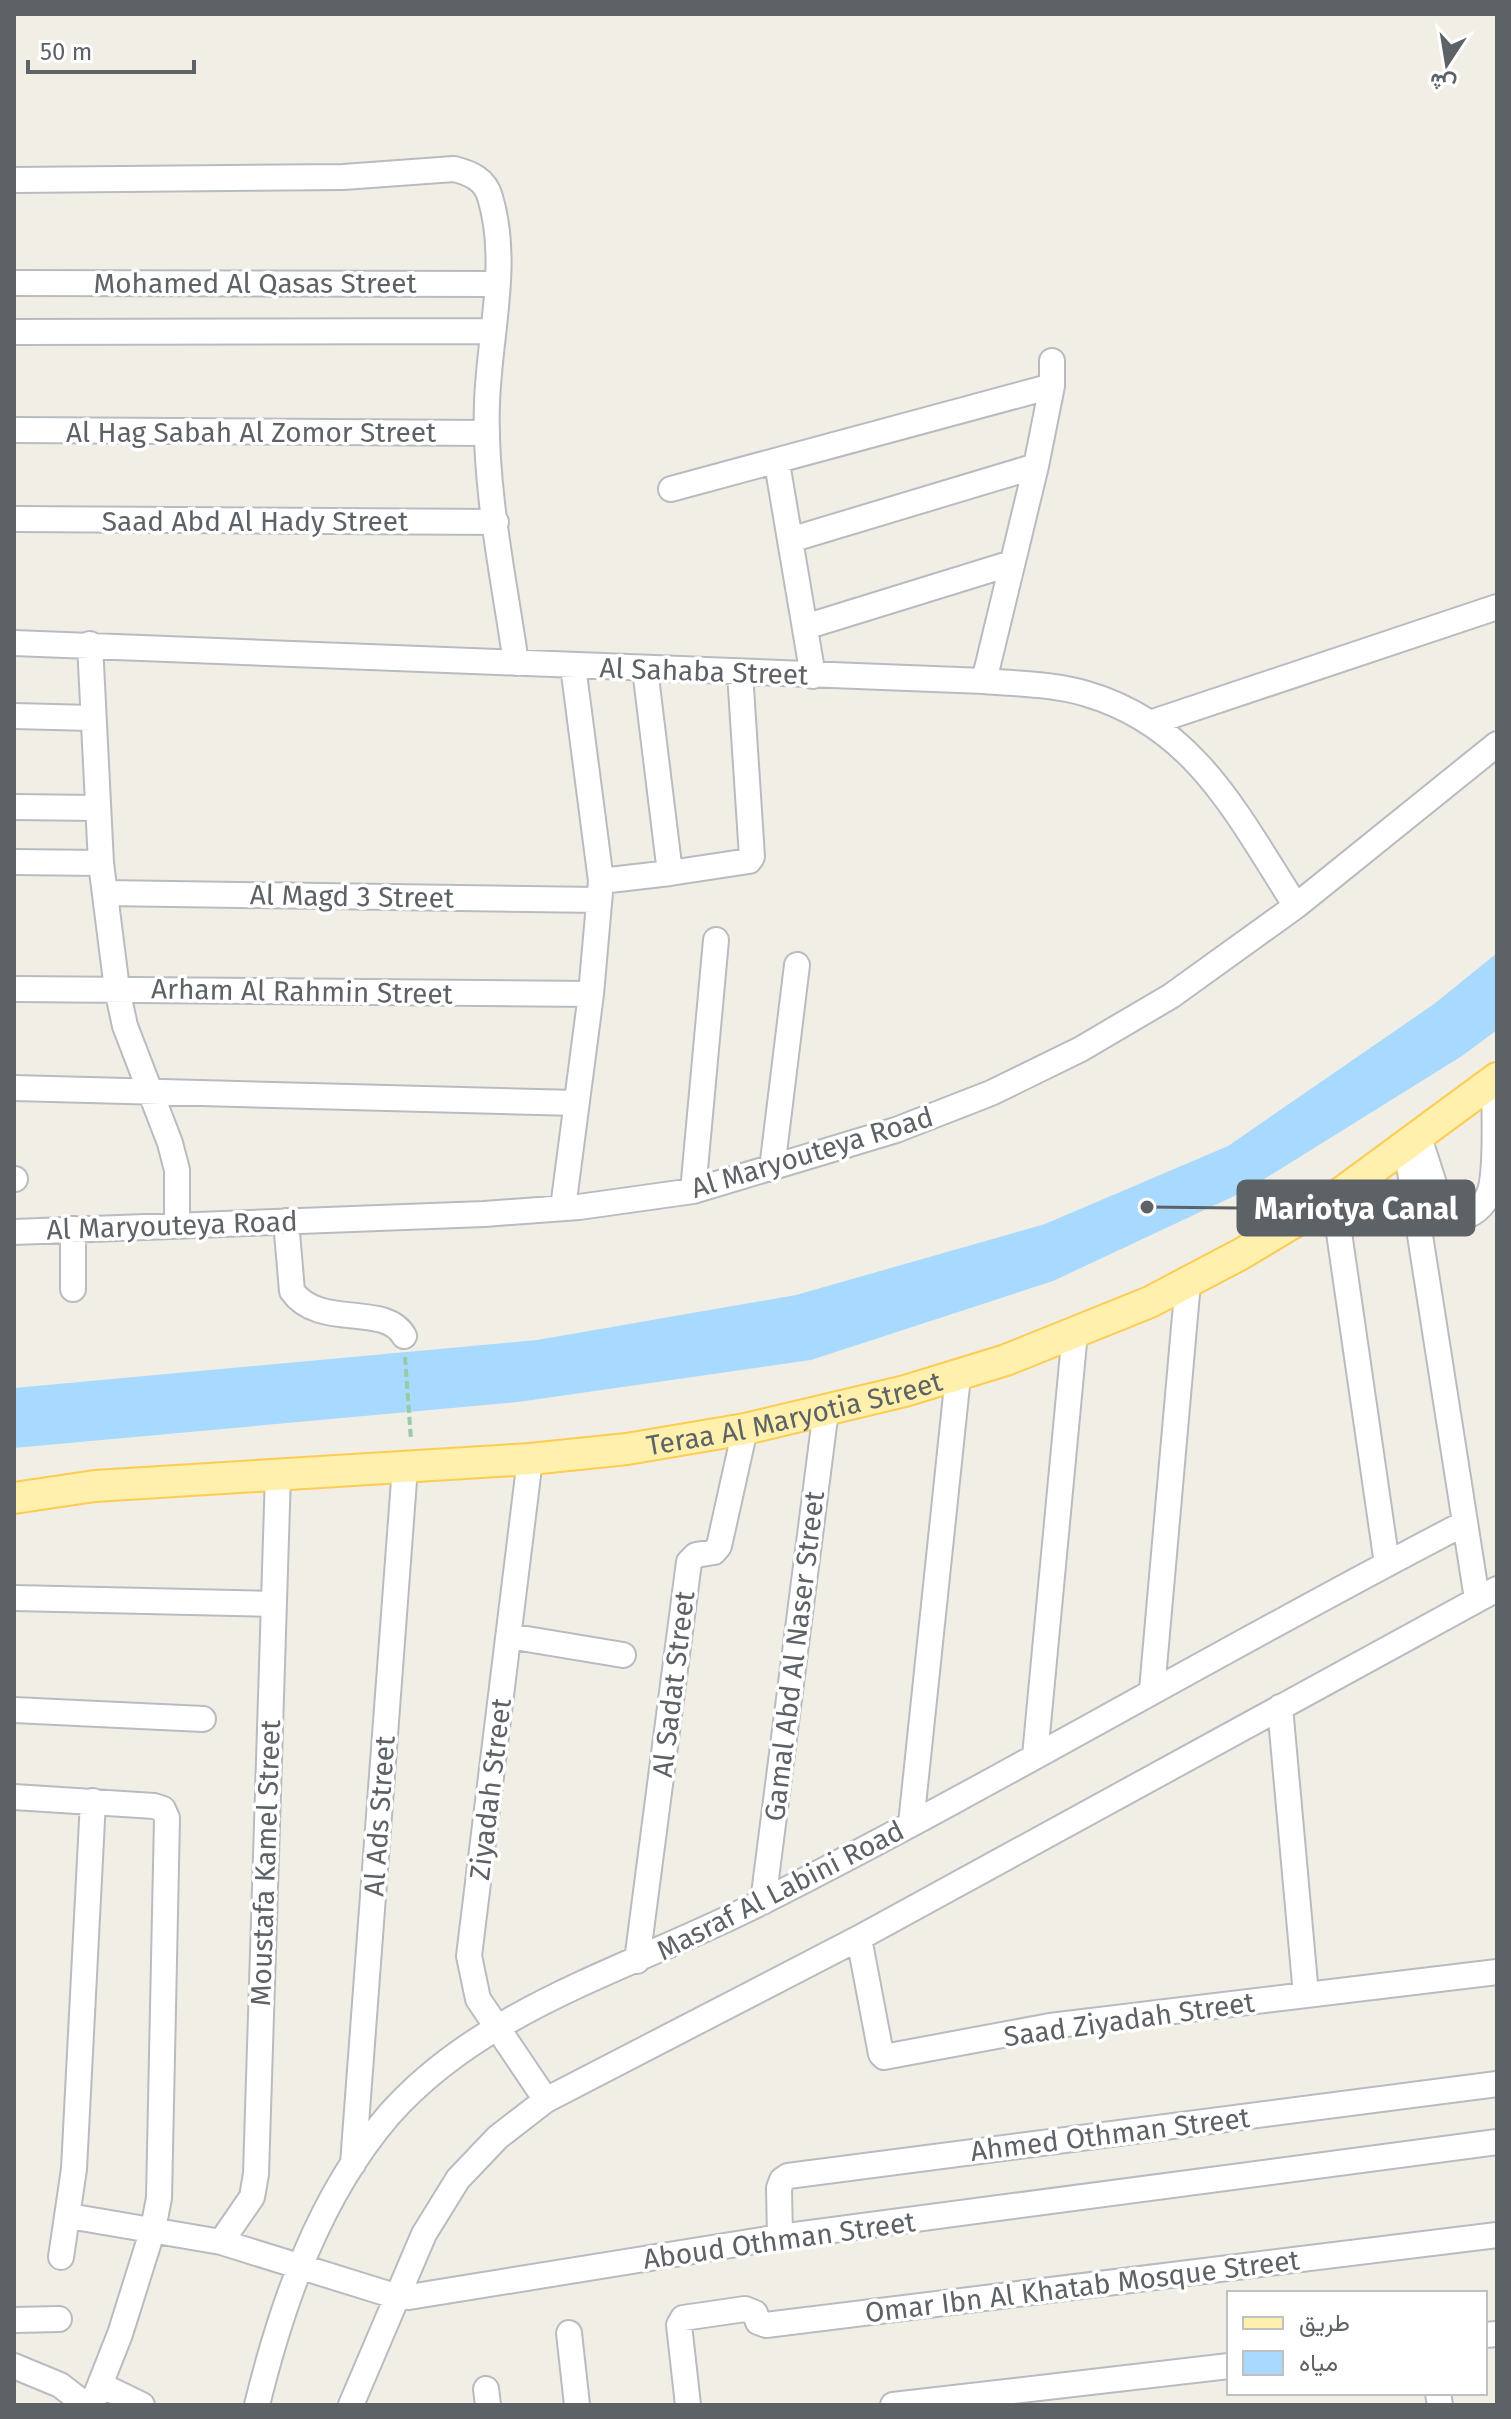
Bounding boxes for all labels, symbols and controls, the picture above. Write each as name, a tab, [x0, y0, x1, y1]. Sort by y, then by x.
scale bar	[28, 24, 194, 74]
north arrow	[1407, 24, 1487, 104]
text: 50 m	[40, 38, 92, 66]
text: ش	[1427, 67, 1459, 99]
street label: Mohamed Al Qasas Street	[93, 267, 417, 300]
street label: Al Hag Sabah Al Zomor Street	[66, 416, 437, 449]
street label: Saad Abd Al Hady Street	[102, 505, 409, 538]
street label: Al Sahaba Street	[599, 651, 810, 692]
street label: Al Magd 3 Street	[250, 878, 455, 915]
street label: Arham Al Rahmin Street	[151, 972, 454, 1011]
street label: Al Maryouteya Road	[687, 1100, 937, 1205]
callout: Mariotya Canal	[1238, 1181, 1474, 1235]
text: Mariotya Canal	[1254, 1191, 1458, 1227]
street label: Al Maryouteya Road	[46, 1205, 298, 1246]
street label: Teraa Al Maryotia Street	[644, 1364, 947, 1462]
street label: Gamal Abd Al Naser Street	[758, 1488, 831, 1823]
street label: Al Sadat Street	[646, 1588, 701, 1779]
street label: Ziyadah Street	[463, 1695, 518, 1882]
street label: Moustafa Kamel Street	[244, 1718, 287, 2007]
street label: Al Ads Street	[357, 1734, 402, 1897]
street label: Masraf Al Labini Road	[651, 1814, 909, 1967]
street label: Saad Ziyadah Street	[1002, 1985, 1257, 2053]
street label: Ahmed Othman Street	[969, 2101, 1252, 2168]
street label: Aboud Othman Street	[641, 2205, 918, 2276]
street label: Omar Ibn Al Khatab Mosque Street	[863, 2243, 1302, 2330]
legend	[1227, 2291, 1487, 2395]
text: طريق	[1299, 2309, 1350, 2338]
text: مياه	[1299, 2349, 1338, 2377]

